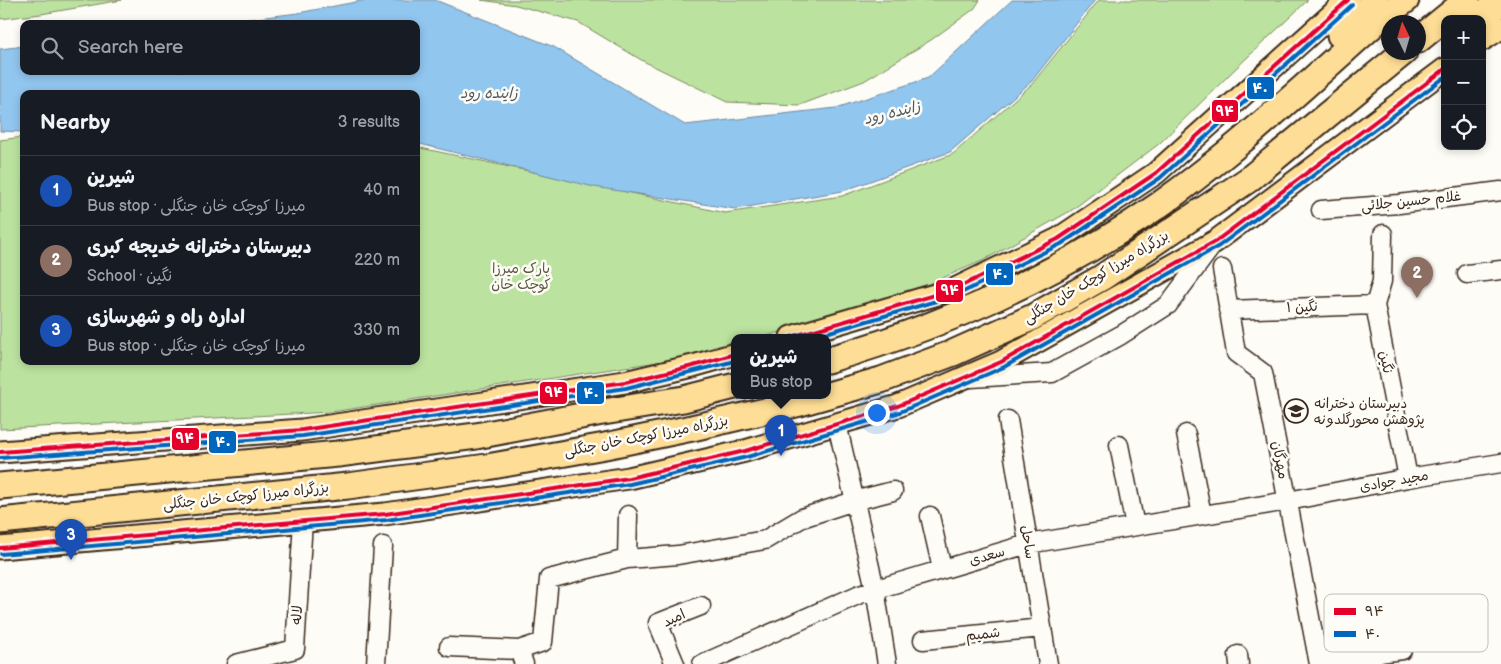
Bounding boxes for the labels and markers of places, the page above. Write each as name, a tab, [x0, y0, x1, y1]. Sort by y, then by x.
pin: 2	[1401, 257, 1433, 298]
place label: دبیرستان دخترانه پژوهش محورگلدونه	[1314, 395, 1425, 429]
school or university icon: دبیرستان دخترانه پژوهش محورگلدونه	[1283, 398, 1309, 424]
pin: 1	[765, 415, 797, 456]
pin: 3	[55, 519, 87, 560]

